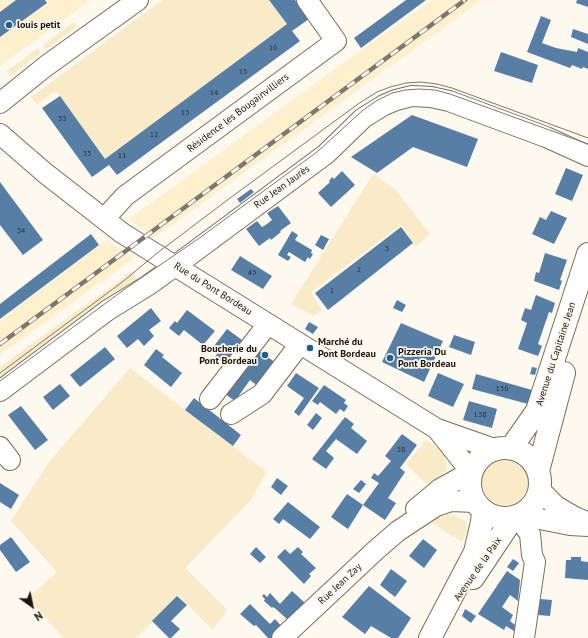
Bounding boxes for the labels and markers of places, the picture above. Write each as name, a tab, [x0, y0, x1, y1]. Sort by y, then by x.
place label: louis petit	[17, 19, 60, 31]
marker: louis petit	[4, 20, 14, 30]
place label: Marché du Pont Bordeau	[318, 336, 376, 360]
place label: Boucherie du Pont Bordeau	[199, 343, 257, 366]
marker: Marché du Pont Bordeau	[305, 343, 315, 353]
place label: Pizzeria Du Pont Bordeau	[398, 346, 456, 370]
marker: Boucherie du Pont Bordeau	[260, 350, 270, 360]
marker: Pizzeria Du Pont Bordeau	[385, 353, 395, 363]

